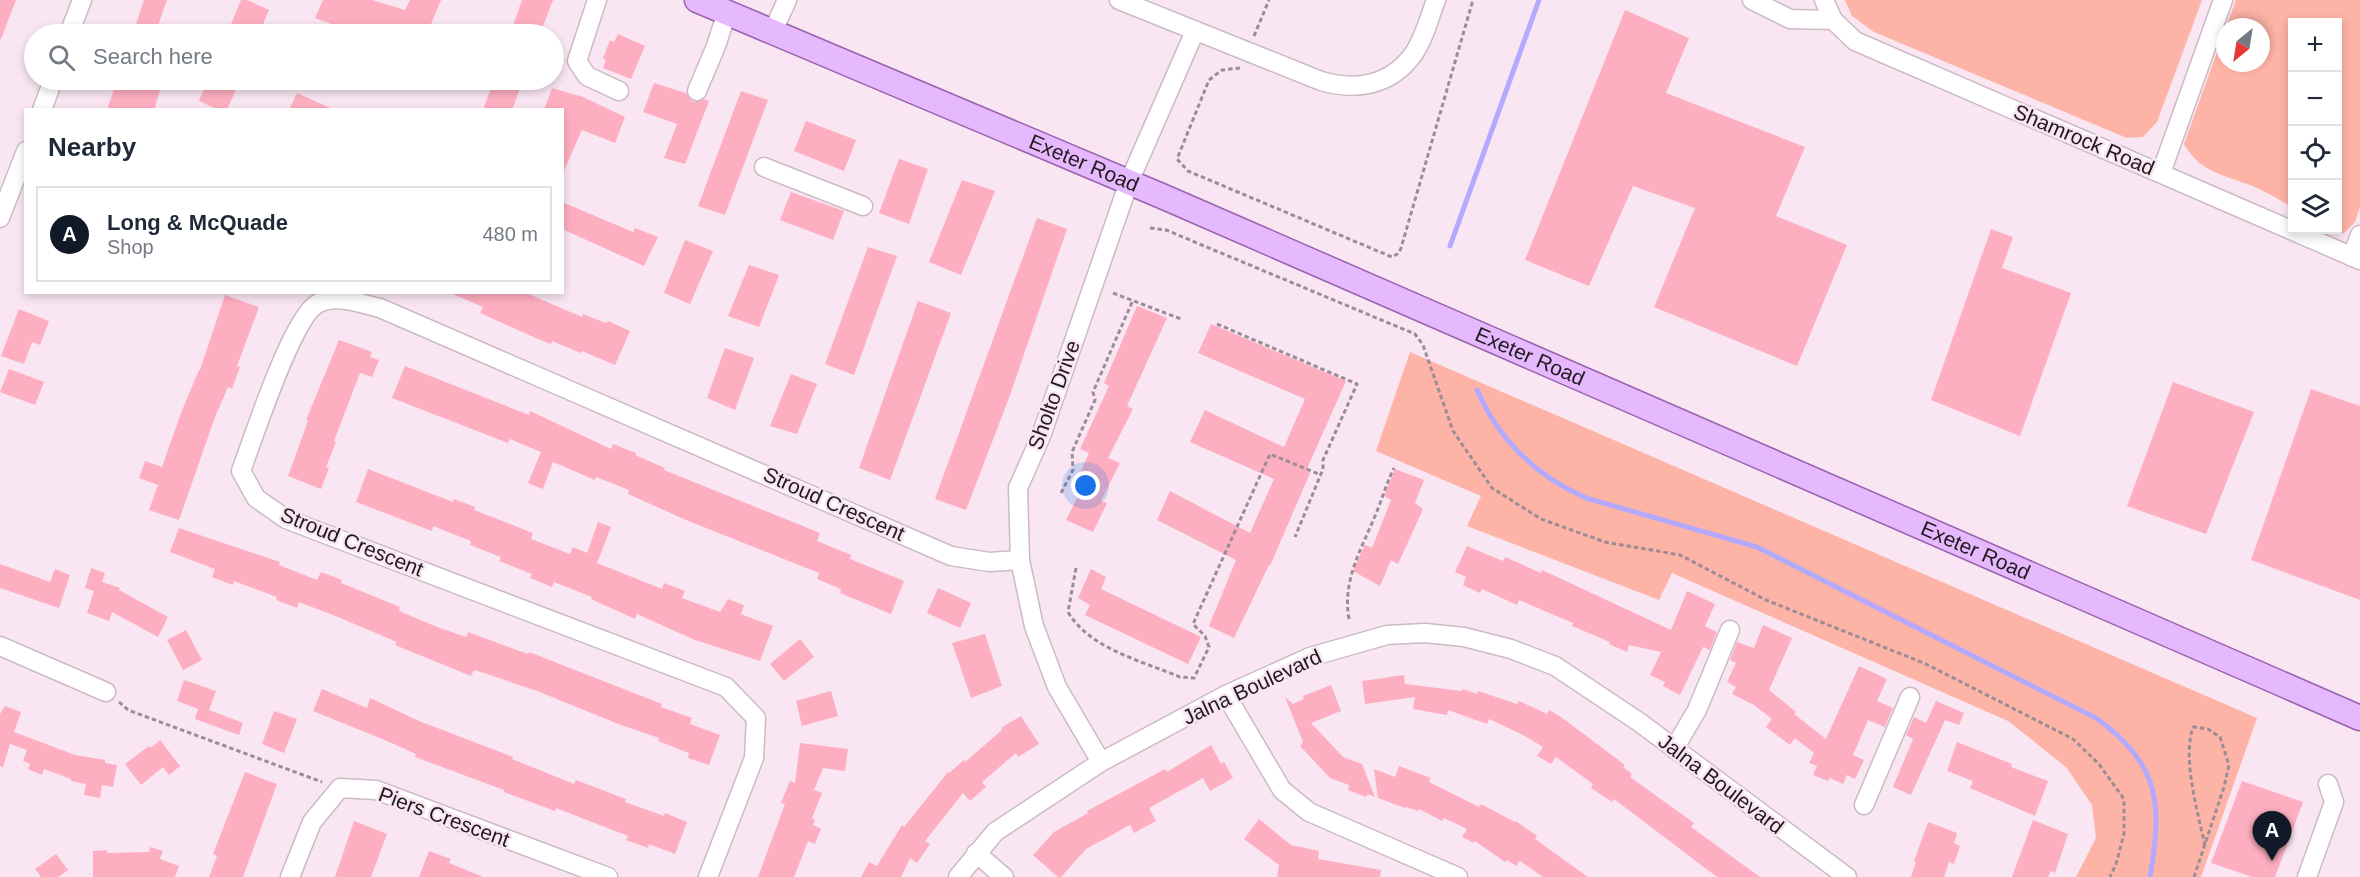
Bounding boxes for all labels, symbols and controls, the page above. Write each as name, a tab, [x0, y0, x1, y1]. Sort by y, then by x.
north arrow	[2216, 18, 2270, 72]
map controls	[2288, 18, 2342, 234]
button: +	[2288, 18, 2342, 72]
search box	[24, 24, 564, 90]
icon: search	[45, 41, 78, 74]
text: Search here	[93, 44, 213, 69]
button: −	[2288, 72, 2342, 126]
street label: Shamrock Road	[2010, 100, 2158, 180]
button: locate	[2288, 126, 2342, 180]
street label: Exeter Road	[1026, 129, 1142, 196]
text: Nearby	[48, 132, 136, 162]
button: layers	[2288, 180, 2342, 234]
text: Long & McQuade	[107, 210, 288, 235]
text: A	[62, 223, 77, 245]
text: 480 m	[482, 223, 538, 245]
text: Shop	[107, 236, 154, 258]
street label: Exeter Road	[1472, 322, 1588, 390]
street label: Sholto Drive	[1023, 337, 1084, 453]
street label: Stroud Crescent	[760, 462, 908, 545]
your location	[1071, 471, 1100, 500]
street label: Stroud Crescent	[278, 502, 427, 581]
street label: Exeter Road	[1918, 516, 2034, 584]
street label: Jalna Boulevard	[1179, 644, 1325, 729]
street label: Jalna Boulevard	[1654, 729, 1788, 838]
street label: Piers Crescent	[376, 782, 513, 851]
pin: A	[2252, 812, 2292, 861]

